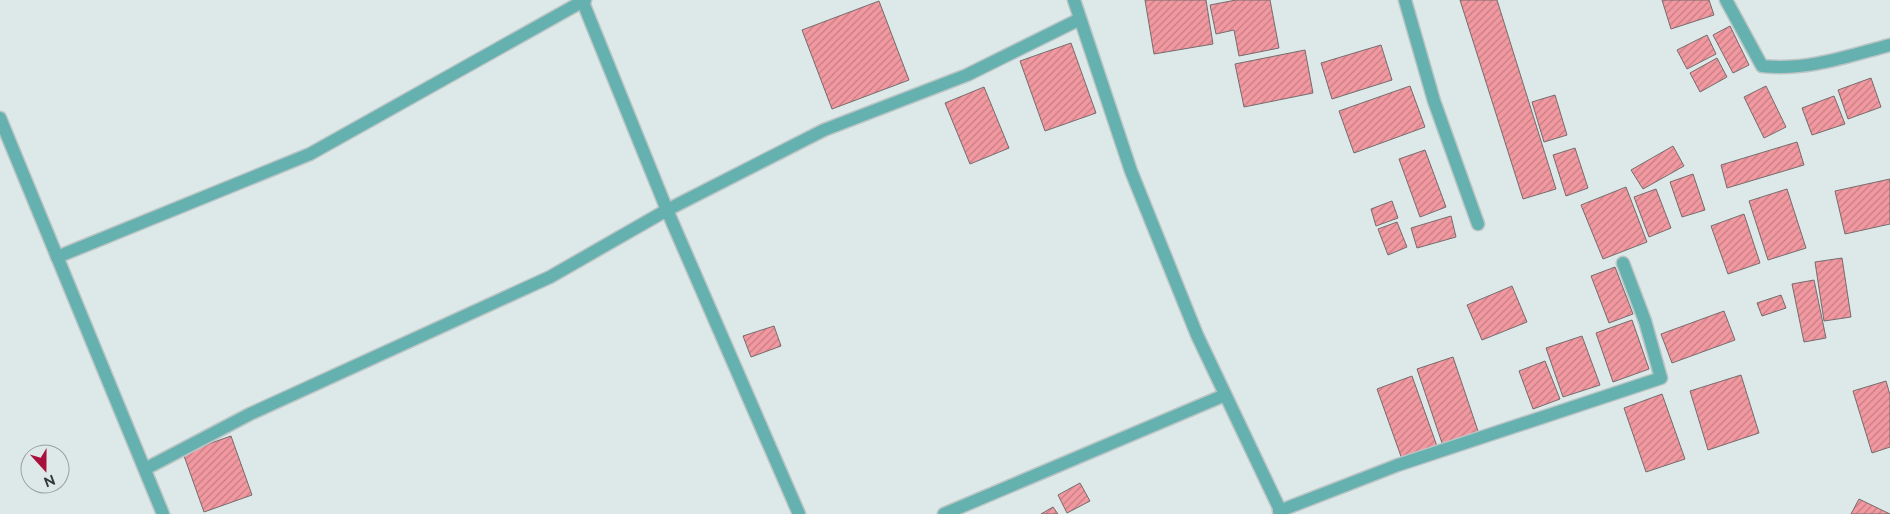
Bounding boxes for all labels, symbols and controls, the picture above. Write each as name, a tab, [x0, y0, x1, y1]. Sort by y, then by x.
north arrow	[20, 444, 70, 494]
text: N	[42, 472, 58, 491]

